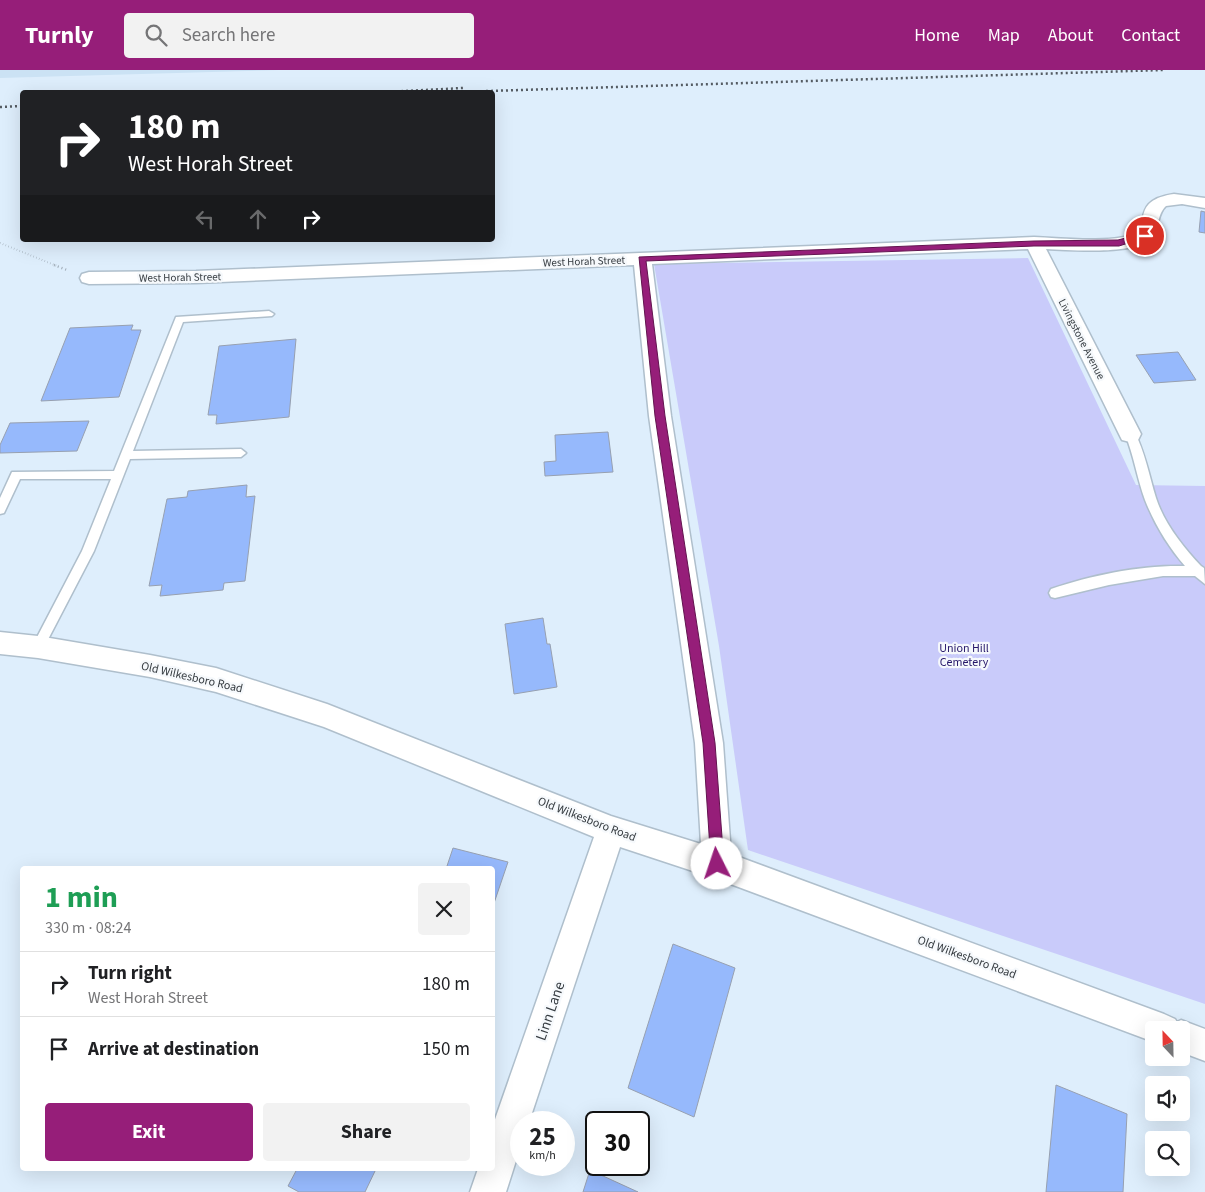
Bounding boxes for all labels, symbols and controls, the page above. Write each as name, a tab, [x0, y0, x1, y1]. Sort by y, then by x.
search box	[124, 13, 474, 58]
text: Turnly	[25, 18, 94, 53]
icon: search	[142, 21, 170, 49]
text: Search here	[182, 22, 275, 49]
text: Home	[914, 23, 960, 48]
text: Map	[988, 23, 1020, 48]
text: About	[1048, 23, 1093, 48]
text: Contact	[1121, 23, 1180, 48]
text: 180 m	[128, 102, 220, 152]
icon: right	[45, 110, 110, 175]
text: West Horah Street	[128, 148, 293, 180]
icon: left	[191, 205, 219, 233]
icon: ahead	[244, 205, 272, 233]
icon: right	[297, 205, 325, 233]
pin	[1124, 215, 1166, 257]
icon: arrive	[1131, 222, 1159, 250]
street label: West Horah Street	[543, 253, 626, 270]
street label: West Horah Street	[139, 269, 222, 286]
street label: Livingstone Avenue	[1055, 296, 1109, 383]
park label: Union Hill Cemetery	[939, 640, 989, 671]
street label: Old Wilkesboro Road	[139, 657, 245, 697]
street label: Old Wilkesboro Road	[535, 793, 638, 846]
position arrow	[690, 837, 742, 889]
text: 1 min	[45, 876, 118, 919]
button: close	[418, 883, 470, 935]
text: 330 m · 08:24	[45, 917, 132, 939]
street label: Old Wilkesboro Road	[915, 932, 1019, 983]
text: Turn right	[88, 960, 172, 987]
icon: right	[45, 970, 73, 998]
text: 180 m	[422, 971, 470, 998]
street label: Linn Lane	[531, 979, 570, 1043]
text: West Horah Street	[88, 987, 208, 1009]
north arrow	[1145, 1021, 1190, 1066]
map controls	[1145, 1021, 1190, 1176]
icon: arrive	[45, 1035, 73, 1063]
text: Arrive at destination	[88, 1036, 259, 1063]
text: 150 m	[422, 1036, 470, 1063]
button: sound	[1145, 1076, 1190, 1121]
button: Exit	[45, 1103, 253, 1161]
button: Share	[263, 1103, 470, 1161]
speed limit sign: 30	[585, 1111, 650, 1176]
text: 25	[529, 1119, 556, 1155]
button: search	[1145, 1131, 1190, 1176]
text: km/h	[529, 1147, 556, 1164]

